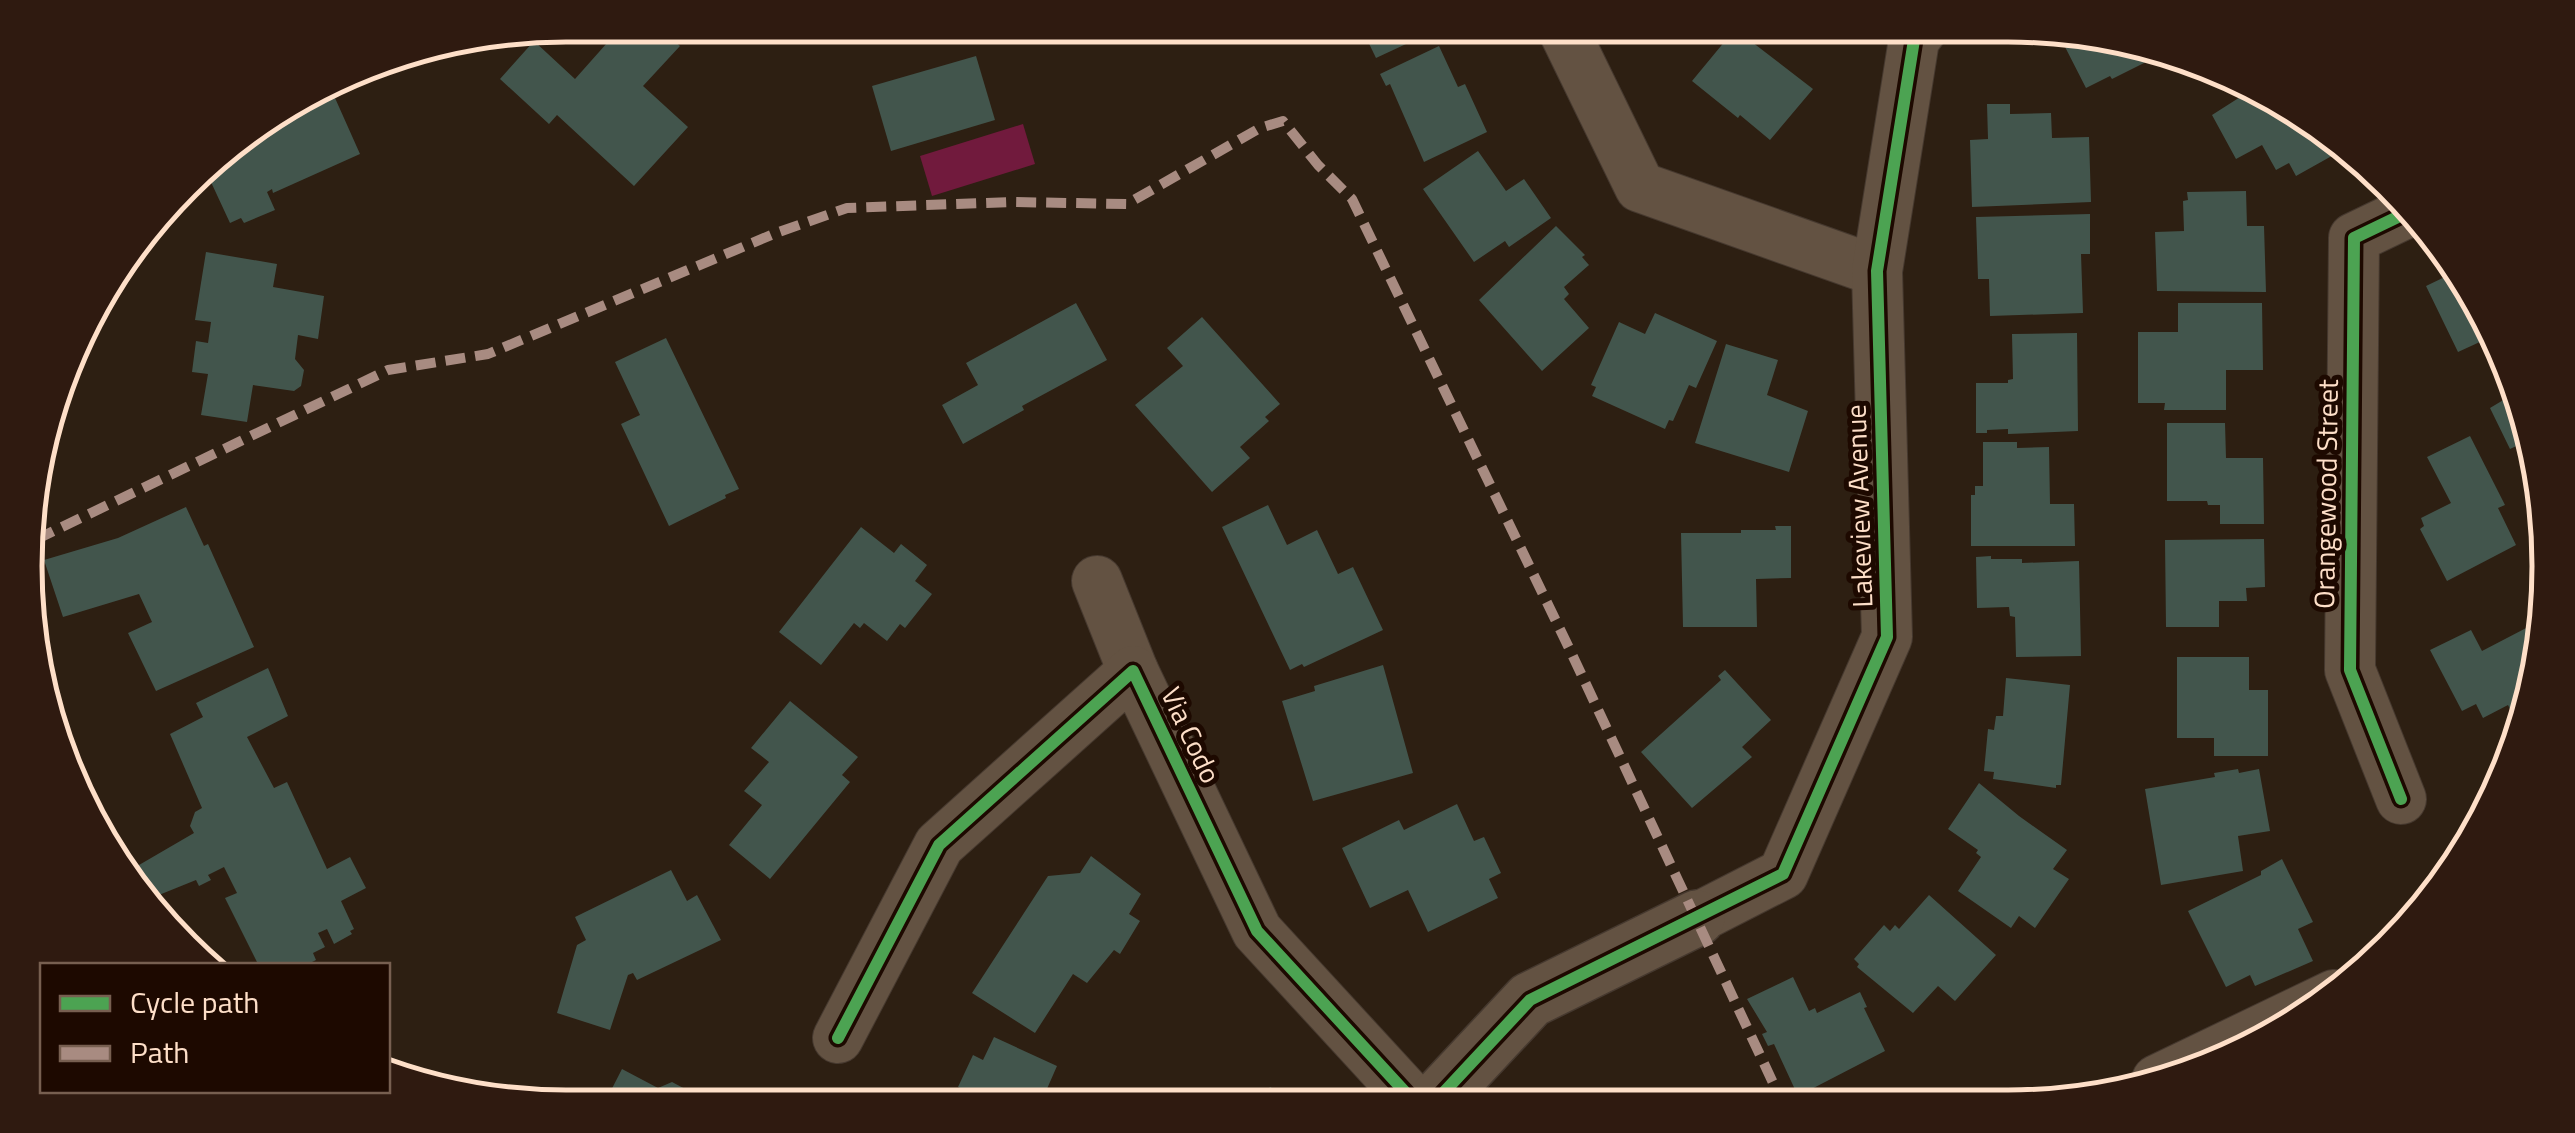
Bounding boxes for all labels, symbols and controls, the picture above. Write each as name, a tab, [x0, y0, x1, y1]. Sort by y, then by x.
street label: Orangewood Street	[2302, 379, 2349, 609]
street label: Lakeview Avenue	[1833, 404, 1884, 608]
street label: Via Codo	[1150, 680, 1232, 790]
legend	[40, 963, 390, 1093]
text: Cycle path	[130, 979, 259, 1025]
text: Path	[130, 1029, 189, 1075]

